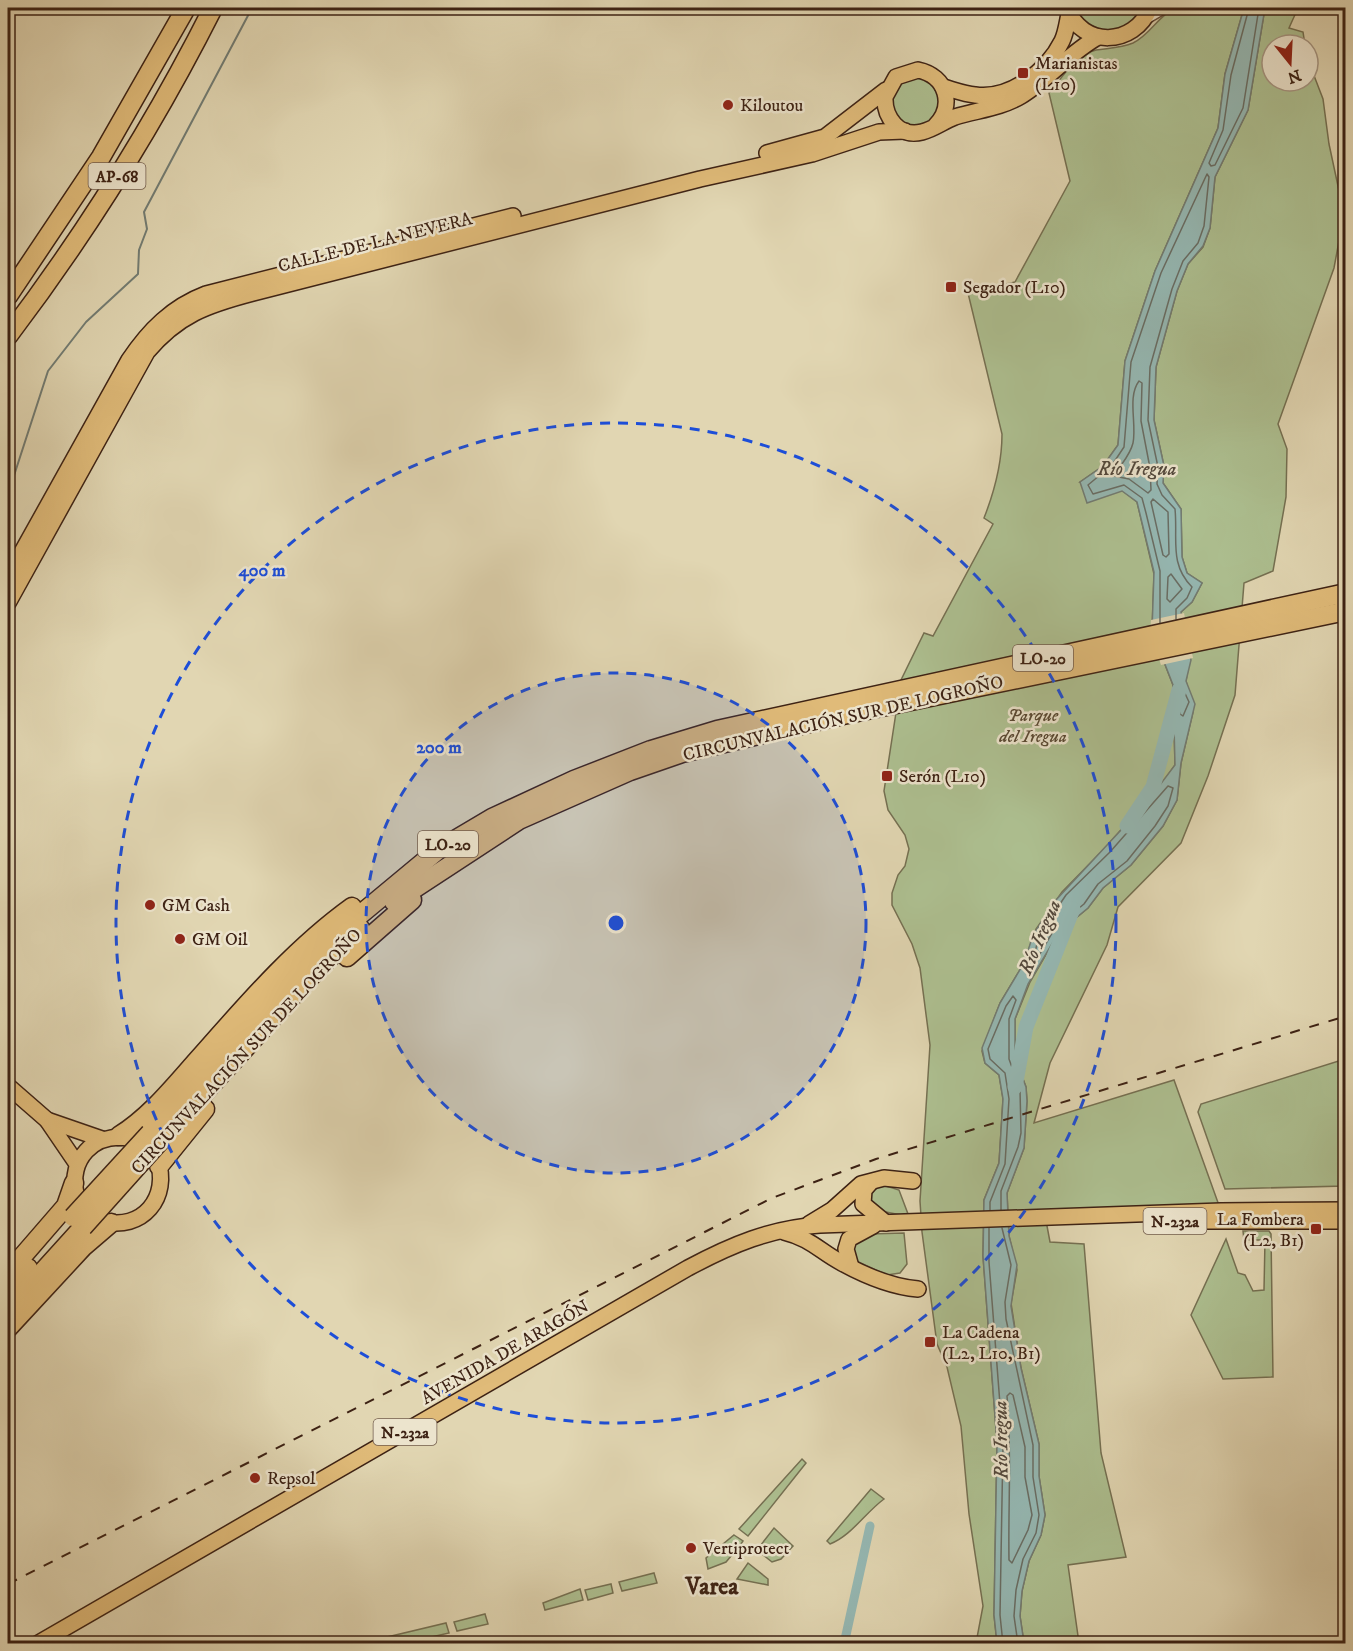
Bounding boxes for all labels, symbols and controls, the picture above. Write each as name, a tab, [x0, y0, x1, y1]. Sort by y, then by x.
north arrow	[1260, 33, 1320, 93]
place label: Marianistas (L10)	[1035, 53, 1118, 96]
text: N	[1285, 65, 1304, 88]
marker: Marianistas (L10)	[1016, 66, 1030, 80]
place label: Kiloutou	[740, 95, 804, 117]
marker: Kiloutou	[721, 98, 735, 112]
road number: AP-68	[88, 163, 146, 189]
street label: CALLE DE LA NEVERA	[276, 208, 475, 278]
place label: Segador (L10)	[963, 277, 1066, 299]
marker: Segador (L10)	[944, 280, 958, 294]
water label: Río Iregua	[1097, 457, 1176, 482]
text: 400 m	[237, 560, 286, 582]
road number: LO-20	[1013, 645, 1073, 671]
street label: CIRCUNVALACIÓN SUR DE LOGROÑO	[681, 670, 1006, 767]
park label: Parque del Iregua	[998, 705, 1067, 748]
text: 200 m	[416, 737, 462, 759]
place label: Serón (L10)	[899, 766, 986, 788]
marker: Serón (L10)	[880, 769, 894, 783]
road number: LO-20	[418, 831, 478, 857]
place label: GM Cash	[162, 895, 231, 917]
water label: Río Iregua	[1013, 896, 1067, 980]
marker: GM Cash	[143, 898, 157, 912]
centre of rings	[606, 913, 626, 933]
street label: CIRCUNVALACIÓN SUR DE LOGROÑO	[126, 924, 367, 1179]
place label: GM Oil	[192, 929, 248, 951]
marker: GM Oil	[173, 932, 187, 946]
road number: N-232a	[1144, 1208, 1206, 1234]
place label: La Fombera (L2, B1)	[1217, 1209, 1304, 1252]
marker: La Fombera (L2, B1)	[1309, 1222, 1323, 1236]
street label: AVENIDA DE ARAGÓN	[418, 1296, 594, 1410]
place label: La Cadena (L2, L10, B1)	[942, 1322, 1041, 1365]
marker: La Cadena (L2, L10, B1)	[923, 1335, 937, 1349]
water label: Río Iregua	[988, 1400, 1015, 1481]
road number: N-232a	[374, 1419, 436, 1445]
place label: Repsol	[267, 1468, 316, 1490]
marker: Repsol	[248, 1471, 262, 1485]
place label: Vertiprotect	[702, 1538, 789, 1560]
marker: Vertiprotect	[684, 1541, 698, 1555]
district label: Varea	[685, 1572, 739, 1602]

